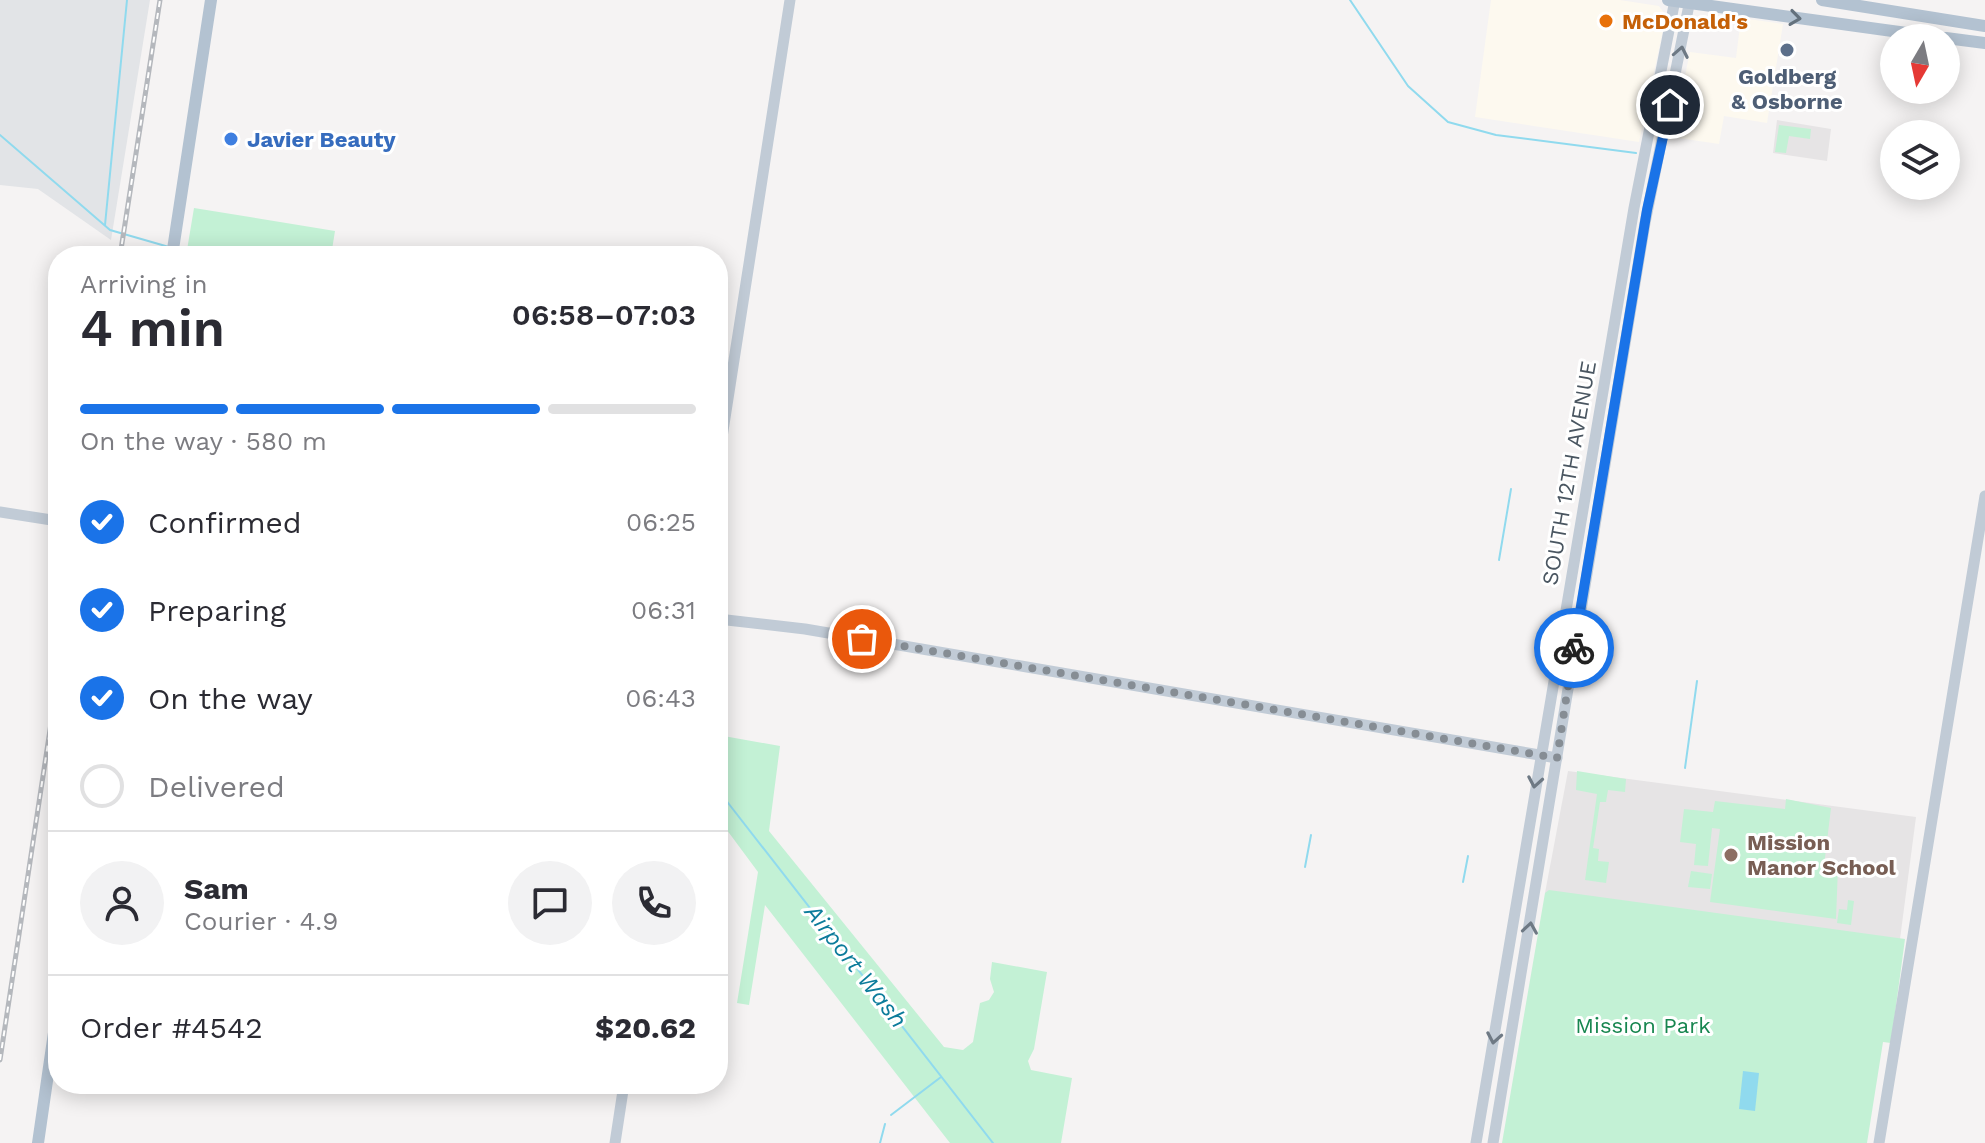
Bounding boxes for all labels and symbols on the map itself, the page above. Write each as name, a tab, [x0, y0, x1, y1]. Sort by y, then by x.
place label: McDonald's	[1622, 9, 1748, 34]
one-way arrow	[1788, 9, 1802, 26]
marker: McDonald's	[1597, 12, 1615, 30]
north arrow	[1880, 24, 1960, 104]
marker: Goldberg & Osborne	[1778, 41, 1796, 59]
one-way arrow	[1671, 45, 1688, 58]
place label: Goldberg & Osborne	[1731, 64, 1843, 114]
pin	[1636, 71, 1704, 139]
place label: Javier Beauty	[247, 127, 396, 152]
marker: Javier Beauty	[222, 130, 240, 148]
street label: SOUTH 12TH AVENUE	[1537, 359, 1601, 587]
pin	[828, 605, 896, 673]
courier	[1534, 608, 1614, 688]
one-way arrow	[1527, 775, 1544, 788]
place label: Mission Manor School	[1747, 830, 1897, 880]
marker: Mission Manor School	[1722, 846, 1740, 864]
water label: Airport Wash	[798, 898, 913, 1033]
one-way arrow	[1521, 921, 1538, 935]
park label: Mission Park	[1575, 1013, 1711, 1038]
one-way arrow	[1487, 1031, 1504, 1045]

